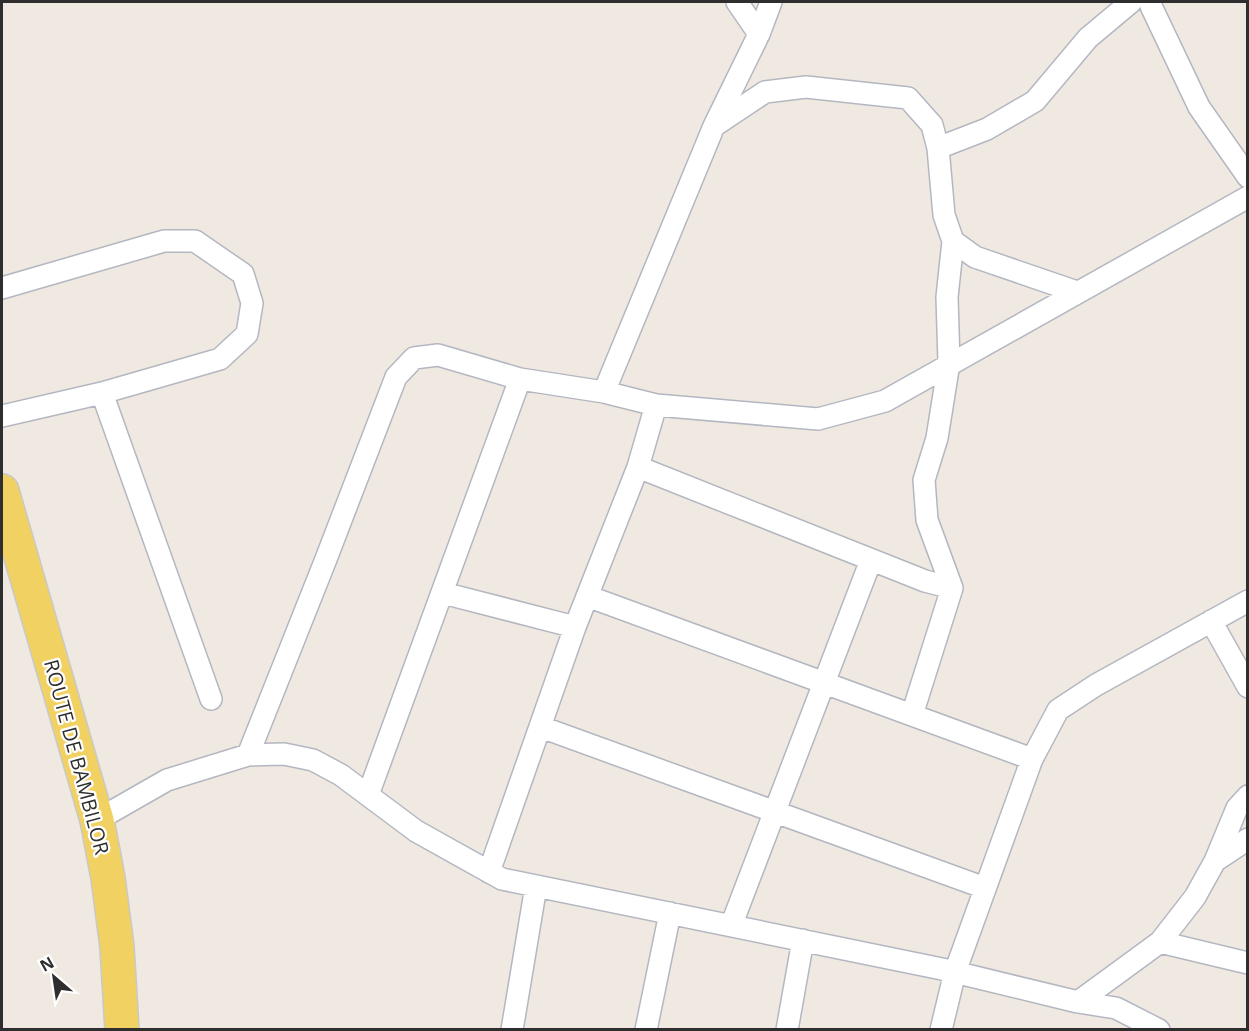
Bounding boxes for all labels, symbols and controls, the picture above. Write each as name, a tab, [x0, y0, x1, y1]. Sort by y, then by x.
street label: ROUTE DE BAMBILOR	[38, 656, 116, 858]
north arrow	[24, 947, 84, 1007]
text: N	[36, 951, 58, 977]

